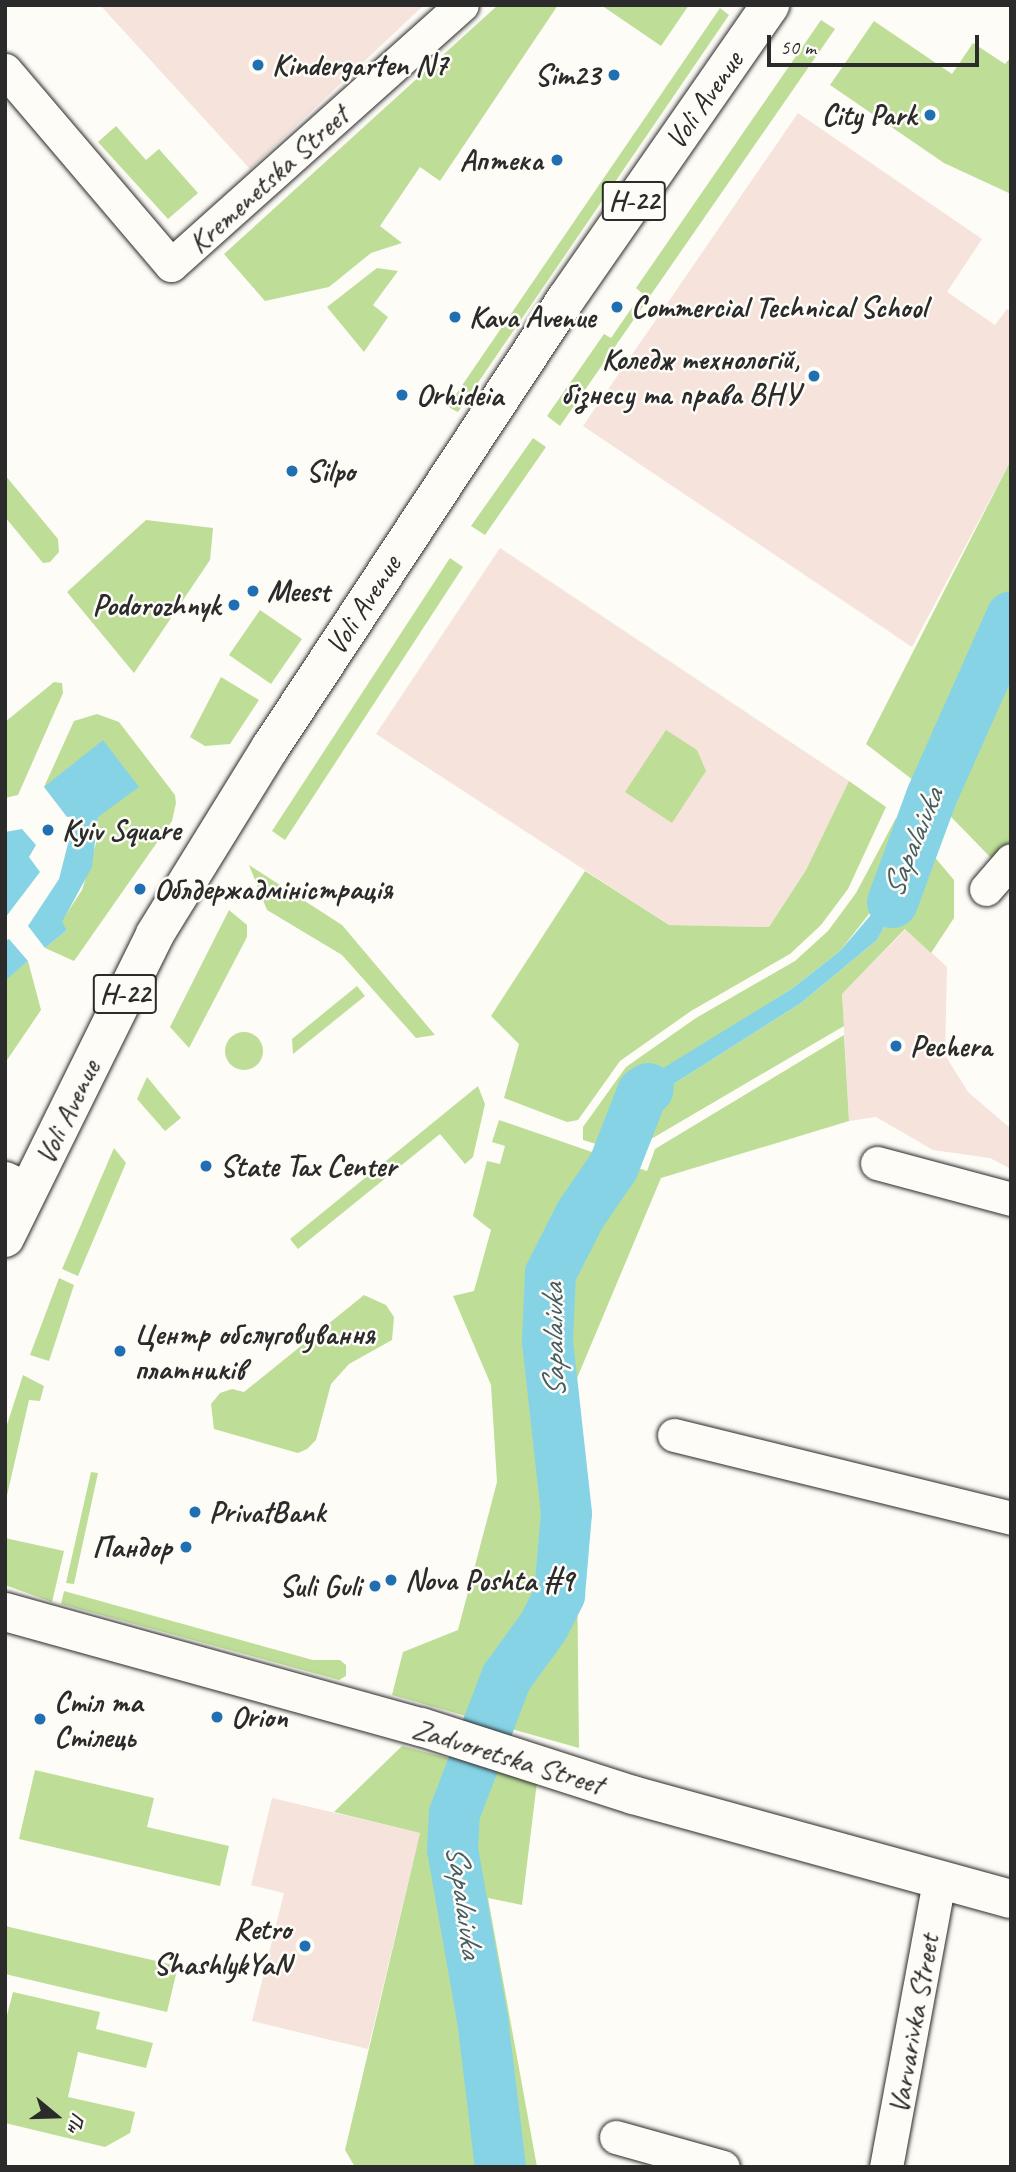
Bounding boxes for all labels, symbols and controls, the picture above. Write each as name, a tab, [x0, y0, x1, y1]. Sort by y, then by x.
scale bar	[771, 21, 983, 65]
text: 50 m	[780, 34, 816, 60]
street label: Voli Avenue	[657, 44, 751, 156]
place label: Kindergarten N7	[272, 47, 447, 83]
marker: Kindergarten N7	[250, 57, 266, 73]
place label: Sim23	[535, 57, 600, 93]
marker: Sim23	[606, 67, 622, 83]
street label: Kremenetska Street	[180, 97, 356, 261]
place label: City Park	[820, 97, 916, 133]
marker: City Park	[922, 107, 938, 123]
place label: Аптека	[460, 142, 543, 178]
marker: Аптека	[549, 152, 565, 168]
road number: Н-22	[601, 176, 667, 226]
place label: Commercial Technical School	[631, 289, 923, 325]
place label: Kava Avenue	[469, 299, 595, 335]
marker: Commercial Technical School	[609, 299, 625, 315]
marker: Kava Avenue	[447, 309, 463, 325]
place label: Коледж технологій, бізнесу та права ВНУ	[561, 341, 800, 412]
marker: Коледж технологій, бізнесу та права ВНУ	[806, 368, 822, 384]
place label: Orhideia	[416, 377, 503, 413]
marker: Orhideia	[394, 387, 410, 403]
place label: Silpo	[306, 453, 355, 489]
marker: Silpo	[284, 463, 300, 479]
street label: Voli Avenue	[318, 549, 408, 661]
place label: Meest	[267, 573, 329, 609]
marker: Meest	[245, 583, 261, 599]
place label: Podorozhnyk	[93, 587, 220, 623]
marker: Podorozhnyk	[226, 597, 242, 613]
water label: Sapalaivka	[874, 783, 952, 903]
place label: Kyiv Square	[62, 812, 179, 848]
marker: Kyiv Square	[40, 822, 56, 838]
place label: Облдержадміністрація	[154, 871, 392, 907]
marker: Облдержадміністрація	[132, 881, 148, 897]
road number: Н-22	[92, 970, 158, 1018]
place label: Pechera	[910, 1028, 992, 1064]
marker: Pechera	[888, 1038, 904, 1054]
street label: Voli Avenue	[26, 1054, 108, 1170]
place label: State Tax Center	[220, 1148, 397, 1184]
marker: State Tax Center	[198, 1158, 214, 1174]
water label: Sapalaivka	[534, 1284, 574, 1398]
place label: Центр обслуговування платників	[134, 1316, 376, 1386]
marker: Центр обслуговування платників	[112, 1343, 128, 1359]
place label: PrivatBank	[209, 1494, 325, 1530]
marker: PrivatBank	[187, 1504, 203, 1520]
place label: Пандор	[92, 1529, 172, 1565]
marker: Пандор	[178, 1539, 194, 1555]
place label: Nova Poshta #9	[405, 1562, 572, 1598]
place label: Suli Guli	[279, 1568, 361, 1604]
marker: Nova Poshta #9	[383, 1572, 399, 1588]
marker: Suli Guli	[367, 1578, 383, 1594]
place label: Стіл та Стілець	[54, 1684, 140, 1754]
place label: Orion	[231, 1699, 288, 1735]
marker: Orion	[209, 1709, 225, 1725]
street label: Zadvoretska Street	[408, 1710, 608, 1802]
marker: Стіл та Стілець	[32, 1711, 48, 1727]
water label: Sapalaivka	[437, 1842, 491, 1960]
place label: Retro ShashlykYaN	[153, 1911, 291, 1982]
street label: Varvarivka Street	[879, 1931, 947, 2117]
marker: Retro ShashlykYaN	[297, 1938, 313, 1954]
north arrow	[21, 2081, 91, 2151]
text: Пн	[61, 2110, 90, 2136]

